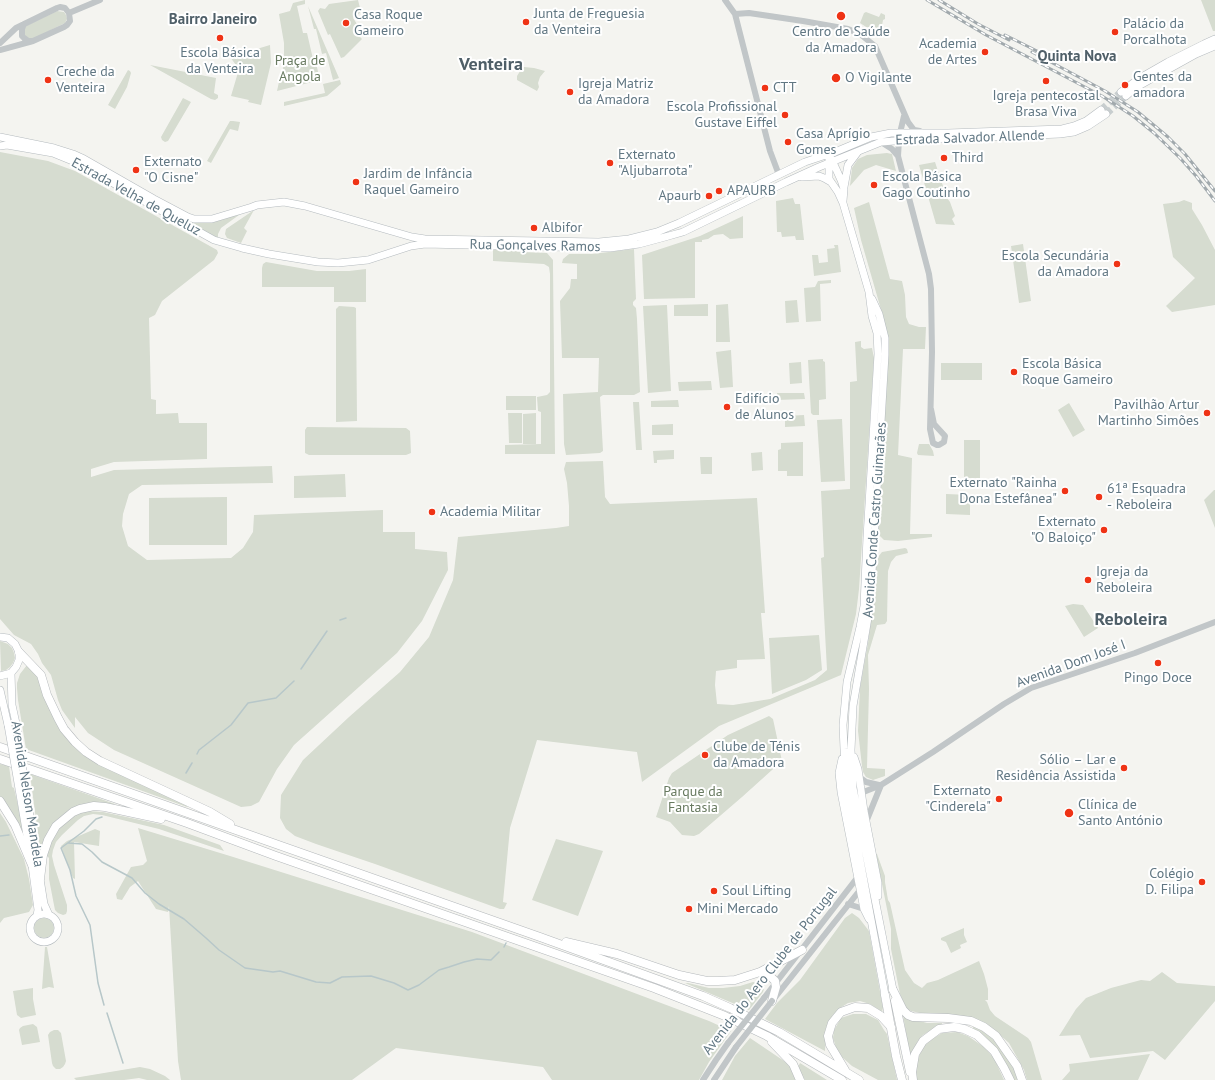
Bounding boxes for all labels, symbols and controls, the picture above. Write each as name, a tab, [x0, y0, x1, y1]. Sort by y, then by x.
place label: Junta de Freguesia da Venteira	[534, 6, 645, 38]
place label: Casa Roque Gameiro	[354, 7, 423, 40]
marker: Centro de Saúde da Amadora	[835, 10, 847, 22]
district label: Bairro Janeiro	[169, 11, 257, 29]
place label: Palácio da Porcalhota	[1123, 16, 1187, 48]
marker: Junta de Freguesia da Venteira	[521, 17, 531, 27]
marker: Casa Roque Gameiro	[341, 18, 351, 28]
place label: Centro de Saúde da Amadora	[792, 24, 890, 56]
marker: Palácio da Porcalhota	[1110, 27, 1120, 37]
marker: Escola Básica da Venteira	[215, 33, 225, 43]
place label: Academia de Artes	[919, 36, 977, 68]
place label: Escola Básica da Venteira	[180, 45, 260, 78]
marker: Academia de Artes	[980, 47, 990, 57]
district label: Quinta Nova	[1037, 48, 1117, 66]
park label: Praça de Angola	[275, 53, 325, 86]
district label: Venteira	[459, 54, 523, 76]
place label: Creche da Venteira	[56, 64, 115, 96]
place label: Gentes da amadora	[1133, 69, 1192, 102]
place label: O Vigilante	[845, 70, 912, 86]
marker: O Vigilante	[830, 72, 842, 84]
marker: Creche da Venteira	[43, 75, 53, 85]
place label: Igreja Matriz da Amadora	[578, 76, 653, 108]
marker: Igreja pentecostal Brasa Viva	[1041, 76, 1051, 86]
place label: CTT	[773, 80, 796, 96]
marker: Gentes da amadora	[1120, 80, 1130, 90]
marker: CTT	[760, 83, 770, 93]
marker: Igreja Matriz da Amadora	[565, 87, 575, 97]
place label: Igreja pentecostal Brasa Viva	[993, 88, 1099, 120]
place label: Escola Profissional Gustave Eiffel	[666, 99, 777, 132]
marker: Escola Profissional Gustave Eiffel	[780, 110, 790, 120]
place label: Casa Aprígio Gomes	[796, 126, 870, 158]
street label: Estrada Salvador Allende	[895, 127, 1045, 149]
marker: Casa Aprígio Gomes	[783, 137, 793, 147]
place label: Externato "Aljubarrota"	[618, 147, 692, 180]
place label: Third	[952, 150, 983, 166]
marker: Third	[939, 153, 949, 163]
street label: Estrada Velha de Queluz	[68, 154, 204, 240]
place label: Externato "O Cisne"	[144, 154, 202, 186]
marker: Externato "Aljubarrota"	[605, 158, 615, 168]
marker: Externato "O Cisne"	[131, 165, 141, 175]
place label: Jardim de Infância Raquel Gameiro	[364, 166, 472, 198]
place label: Escola Básica Gago Coutinho	[882, 169, 970, 202]
marker: Jardim de Infância Raquel Gameiro	[351, 177, 361, 187]
marker: Escola Básica Gago Coutinho	[869, 180, 879, 190]
place label: APAURB	[727, 183, 776, 199]
marker: APAURB	[714, 186, 724, 196]
place label: Apaurb	[658, 188, 701, 204]
marker: Apaurb	[704, 191, 714, 201]
place label: Albifor	[542, 220, 582, 236]
marker: Albifor	[529, 223, 539, 233]
street label: Rua Gonçalves Ramos	[469, 236, 601, 256]
place label: Escola Secundária da Amadora	[1001, 248, 1109, 280]
marker: Escola Secundária da Amadora	[1112, 259, 1122, 269]
place label: Escola Básica Roque Gameiro	[1022, 356, 1113, 388]
marker: Escola Básica Roque Gameiro	[1009, 367, 1019, 377]
place label: Edifício de Alunos	[735, 391, 794, 424]
place label: Pavilhão Artur Martinho Simões	[1098, 397, 1199, 430]
marker: Edifício de Alunos	[722, 402, 732, 412]
marker: Pavilhão Artur Martinho Simões	[1202, 408, 1212, 418]
street label: Avenida Conde Castro Guimarães	[860, 421, 890, 619]
place label: Externato "Rainha Dona Estefânea"	[950, 475, 1057, 508]
place label: 61ª Esquadra - Reboleira	[1107, 481, 1186, 514]
marker: Externato "Rainha Dona Estefânea"	[1060, 486, 1070, 496]
marker: 61ª Esquadra - Reboleira	[1094, 492, 1104, 502]
place label: Academia Militar	[440, 504, 541, 520]
marker: Academia Militar	[427, 507, 437, 517]
place label: Externato "O Baloiço"	[1031, 514, 1096, 546]
marker: Externato "O Baloiço"	[1099, 525, 1109, 535]
place label: Igreja da Reboleira	[1096, 564, 1152, 596]
marker: Igreja da Reboleira	[1083, 575, 1093, 585]
district label: Reboleira	[1095, 609, 1167, 631]
street label: Avenida Dom José I	[1014, 636, 1128, 692]
marker: Pingo Doce	[1153, 658, 1163, 668]
place label: Pingo Doce	[1124, 670, 1192, 686]
street label: Avenida Nelson Mandela	[7, 720, 47, 868]
place label: Clube de Ténis da Amadora	[713, 739, 800, 772]
marker: Clube de Ténis da Amadora	[700, 750, 710, 760]
place label: Sólio – Lar e Residência Assistida	[996, 752, 1116, 784]
marker: Sólio – Lar e Residência Assistida	[1119, 763, 1129, 773]
place label: Externato "Cinderela"	[925, 783, 991, 816]
park label: Parque da Fantasia	[663, 784, 723, 816]
marker: Externato "Cinderela"	[994, 794, 1004, 804]
place label: Clínica de Santo António	[1078, 797, 1163, 830]
marker: Clínica de Santo António	[1063, 807, 1075, 819]
place label: Colégio D. Filipa	[1145, 866, 1194, 898]
marker: Colégio D. Filipa	[1197, 877, 1207, 887]
place label: Soul Lifting	[722, 883, 791, 899]
street label: Avenida do Aero Clube de Portugal	[699, 884, 841, 1058]
marker: Soul Lifting	[709, 886, 719, 896]
place label: Mini Mercado	[697, 901, 778, 917]
marker: Mini Mercado	[684, 904, 694, 914]

